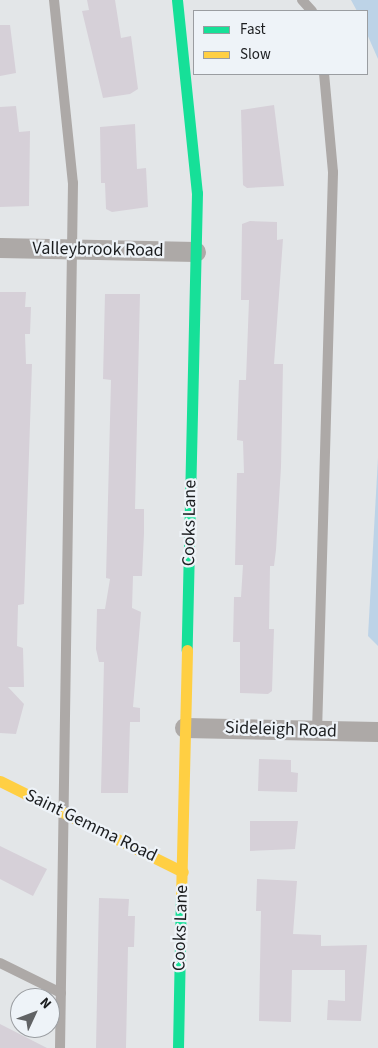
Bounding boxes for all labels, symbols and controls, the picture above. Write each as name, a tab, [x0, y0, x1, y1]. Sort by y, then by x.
legend	[193, 10, 368, 75]
text: Fast	[240, 19, 266, 40]
text: Slow	[240, 44, 271, 65]
street label: Valleybrook Road	[32, 238, 164, 262]
street label: Cooks Lane	[178, 480, 202, 566]
street label: Sideleigh Road	[225, 717, 337, 743]
street label: Saint Gemma Road	[22, 785, 160, 867]
street label: Cooks Lane	[169, 884, 193, 972]
north arrow	[10, 988, 60, 1038]
text: N	[35, 993, 56, 1014]

